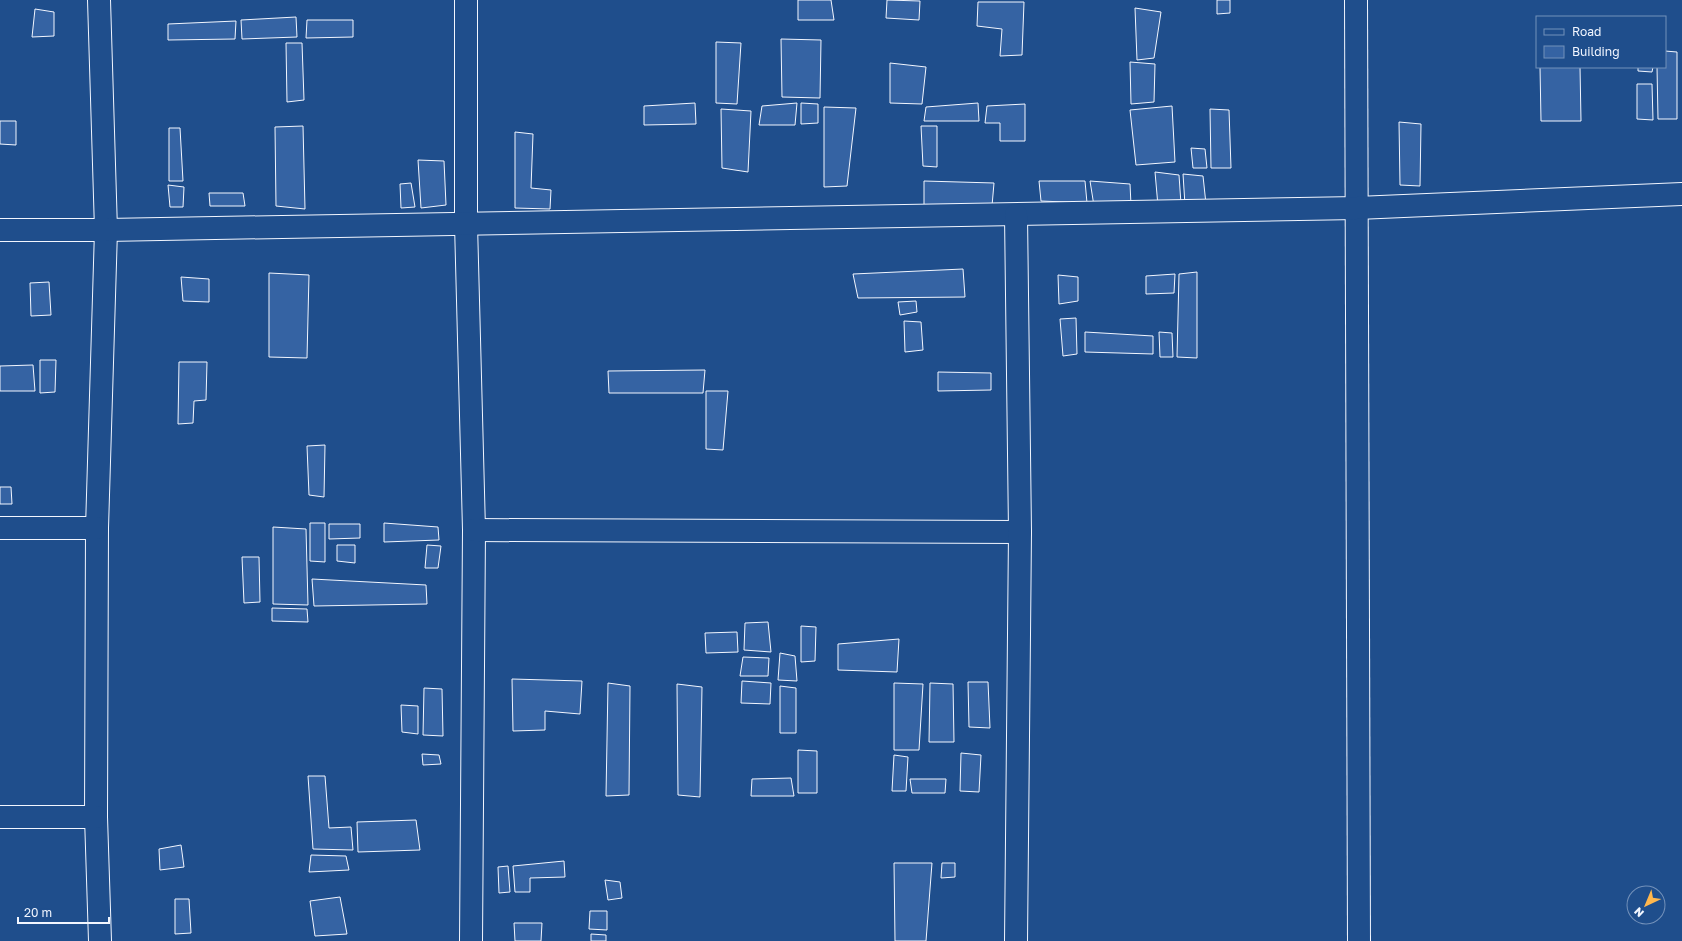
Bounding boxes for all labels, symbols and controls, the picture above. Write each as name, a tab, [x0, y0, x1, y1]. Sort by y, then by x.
legend	[1536, 16, 1666, 68]
text: Road	[1572, 24, 1601, 39]
text: Building	[1572, 44, 1620, 59]
north arrow	[1626, 885, 1666, 925]
scale bar	[18, 899, 109, 925]
text: 20 m	[24, 905, 52, 920]
text: N	[1631, 905, 1646, 920]

